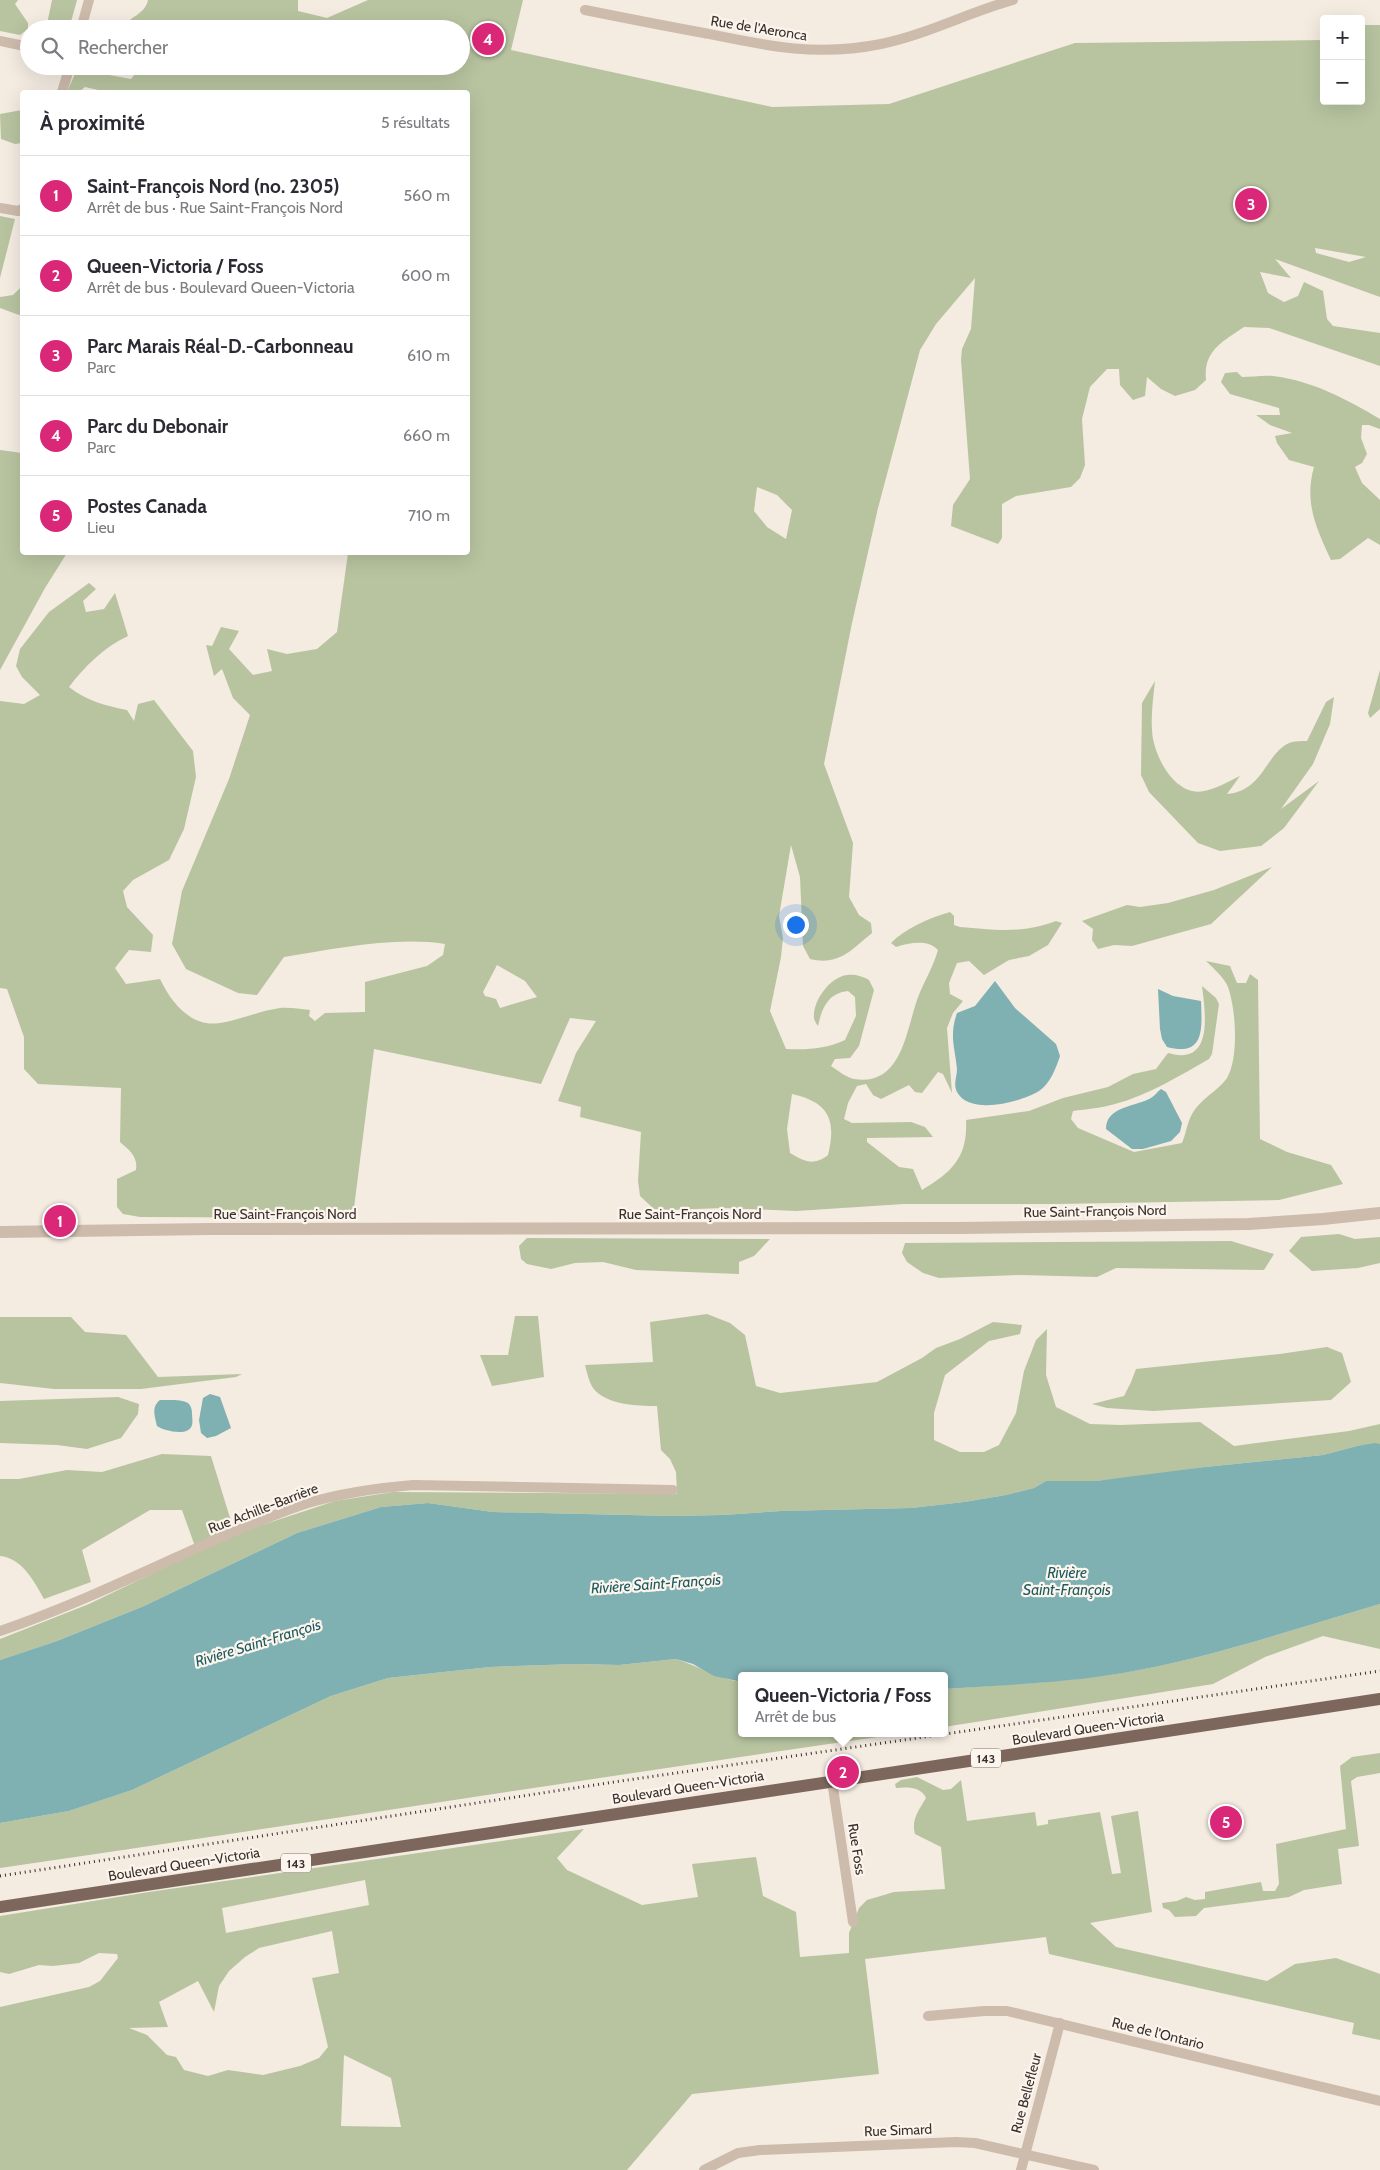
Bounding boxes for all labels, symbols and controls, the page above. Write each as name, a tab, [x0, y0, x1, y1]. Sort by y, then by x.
street label: Rue de l'Aeronca	[709, 11, 809, 45]
map controls	[1320, 15, 1365, 105]
button: +	[1320, 15, 1365, 60]
search box	[20, 20, 470, 75]
pin: 4	[472, 20, 504, 58]
icon: search	[38, 34, 66, 62]
text: Rechercher	[78, 36, 168, 59]
button: −	[1320, 60, 1365, 105]
text: À proximité	[40, 110, 145, 135]
text: 5 résultats	[381, 113, 450, 132]
text: Saint-François Nord (no. 2305)	[87, 175, 340, 198]
pin: 3	[1235, 185, 1267, 223]
text: 1	[53, 186, 59, 205]
text: 560 m	[403, 186, 450, 205]
text: Arrêt de bus · Rue Saint-François Nord	[87, 198, 343, 217]
text: Queen-Victoria / Foss	[87, 255, 264, 278]
text: 2	[52, 266, 60, 285]
text: 600 m	[401, 266, 450, 285]
text: Arrêt de bus · Boulevard Queen-Victoria	[87, 278, 355, 297]
text: Parc Marais Réal-D.-Carbonneau	[87, 335, 353, 358]
text: 3	[52, 346, 60, 365]
text: 610 m	[407, 346, 450, 365]
text: Parc	[87, 358, 116, 377]
text: Parc du Debonair	[87, 415, 228, 438]
text: 4	[51, 426, 61, 445]
text: 660 m	[403, 426, 450, 445]
text: Parc	[87, 438, 116, 457]
text: Postes Canada	[87, 495, 207, 518]
text: 5	[52, 506, 60, 525]
text: 710 m	[408, 506, 450, 525]
text: Lieu	[87, 518, 115, 537]
your location	[783, 912, 809, 938]
street label: Rue Saint-François Nord	[1023, 1201, 1167, 1221]
pin: 1	[44, 1202, 76, 1240]
street label: Rue Saint-François Nord	[214, 1205, 356, 1223]
street label: Rue Saint-François Nord	[619, 1205, 761, 1223]
street label: Rue Achille-Barrière	[205, 1479, 321, 1537]
water label: Rivière Saint-François	[1023, 1564, 1111, 1599]
water label: Rivière Saint-François	[590, 1570, 722, 1598]
water label: Rivière Saint-François	[193, 1615, 323, 1671]
popup	[738, 1672, 948, 1737]
text: Queen-Victoria / Foss	[755, 1684, 931, 1707]
text: Arrêt de bus	[755, 1707, 836, 1726]
street label: Boulevard Queen-Victoria	[1011, 1707, 1165, 1749]
road number: 143	[971, 1749, 1001, 1768]
pin: 2	[827, 1753, 859, 1791]
street label: Boulevard Queen-Victoria	[611, 1766, 765, 1808]
pin: 5	[1210, 1803, 1242, 1841]
street label: Rue Foss	[844, 1822, 870, 1876]
street label: Boulevard Queen-Victoria	[107, 1843, 261, 1885]
road number: 143	[281, 1854, 311, 1872]
street label: Rue de l'Ontario	[1110, 2013, 1206, 2053]
street label: Rue Bellefleur	[1007, 2051, 1045, 2135]
street label: Rue Simard	[864, 2120, 932, 2140]

